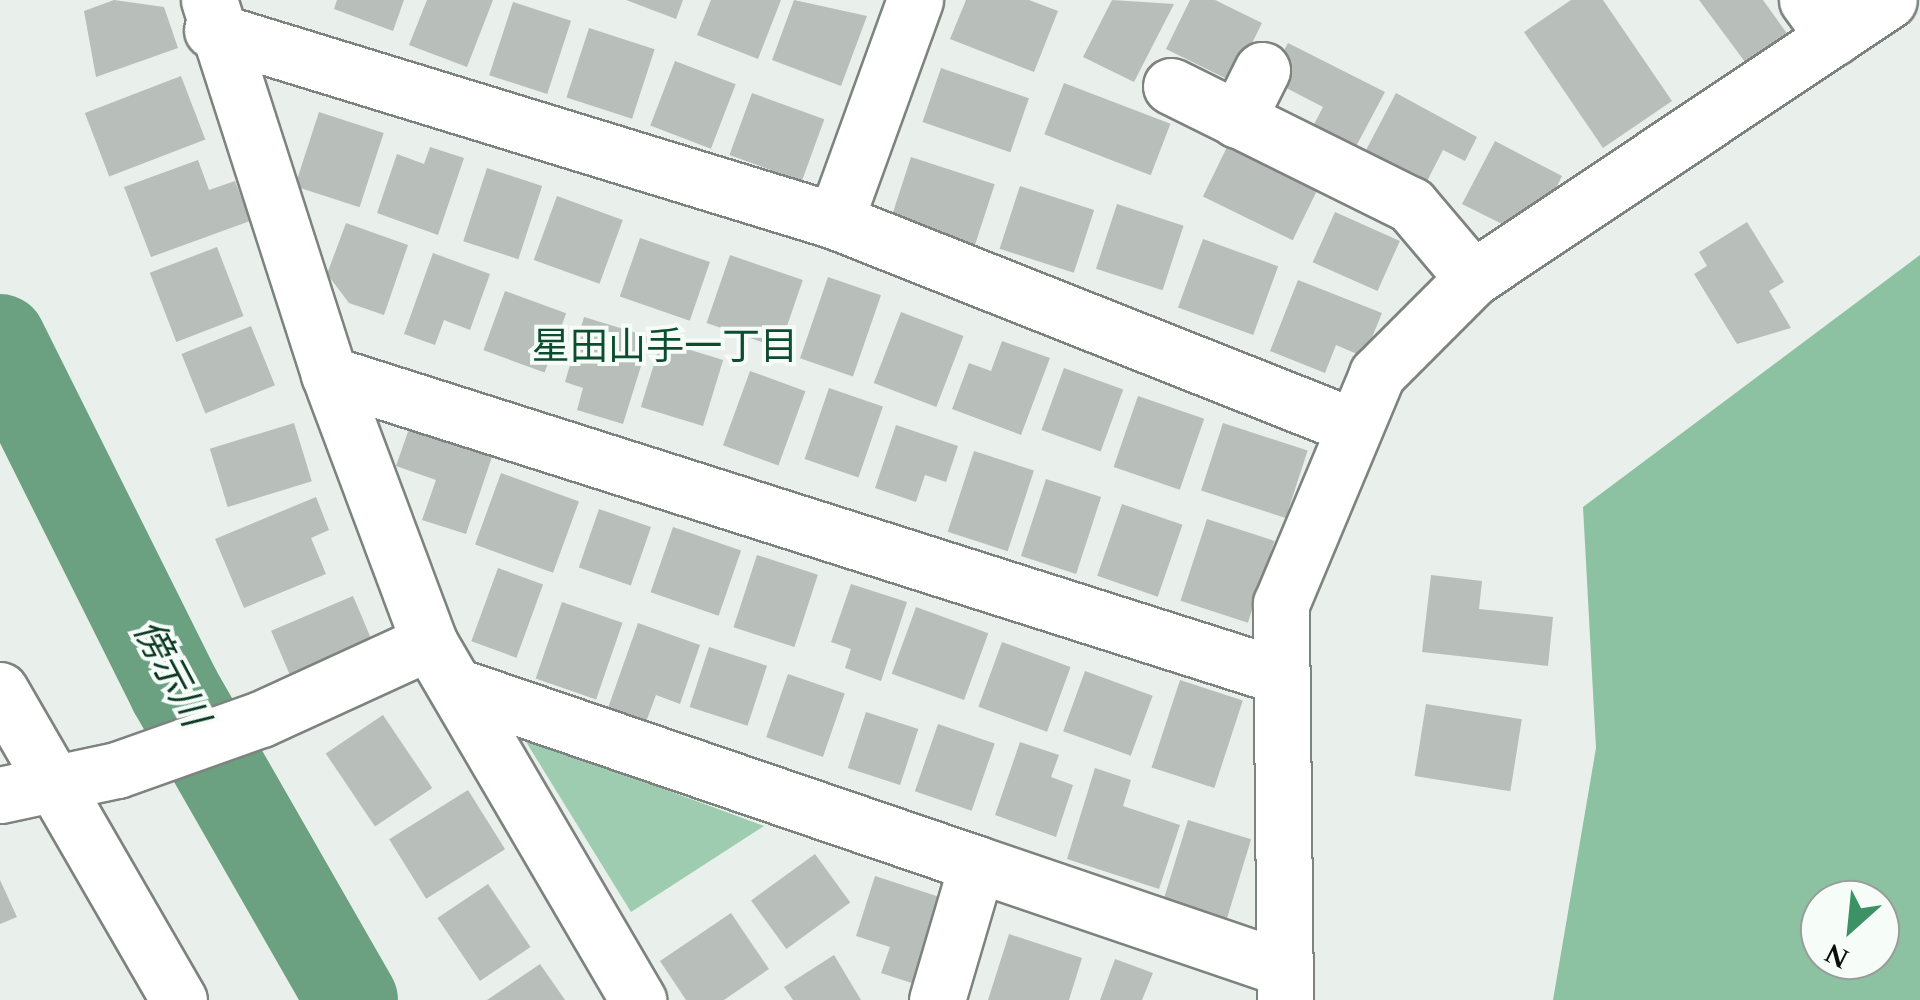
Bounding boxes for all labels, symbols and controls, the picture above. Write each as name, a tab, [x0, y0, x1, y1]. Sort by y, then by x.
district label: 星田山手一丁目	[532, 326, 798, 372]
water label: 傍示川	[122, 613, 216, 735]
north arrow	[1800, 880, 1900, 980]
text: N	[1817, 931, 1857, 980]

